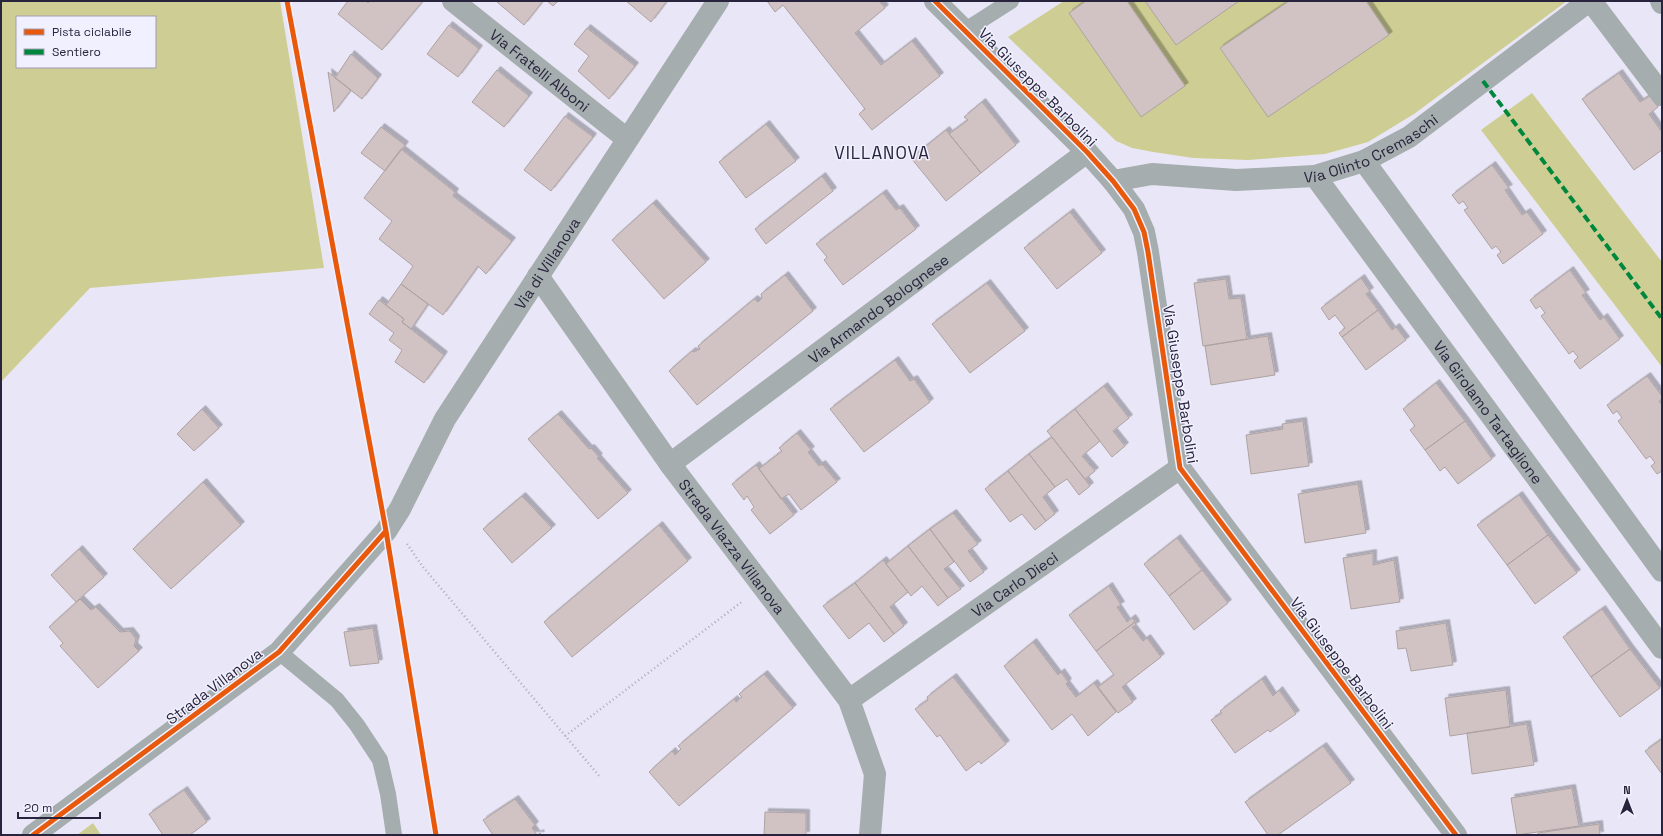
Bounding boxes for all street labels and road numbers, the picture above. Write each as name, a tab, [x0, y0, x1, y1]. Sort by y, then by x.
street label: Via Giuseppe Barbolini	[975, 24, 1101, 150]
street label: Via Fratelli Alboni	[486, 25, 594, 115]
street label: Via Olinto Cremaschi	[1303, 109, 1441, 186]
street label: Via di Villanova	[510, 213, 584, 313]
street label: Via Armando Bolognese	[804, 249, 952, 367]
street label: Via Giuseppe Barbolini	[1159, 303, 1203, 465]
street label: Via Girolamo Tartaglione	[1430, 337, 1548, 488]
street label: Strada Viazza Villanova	[675, 475, 790, 618]
street label: Via Carlo Dieci	[967, 547, 1061, 621]
street label: Via Giuseppe Barbolini	[1286, 593, 1398, 733]
street label: Strada Villanova	[162, 643, 266, 728]

